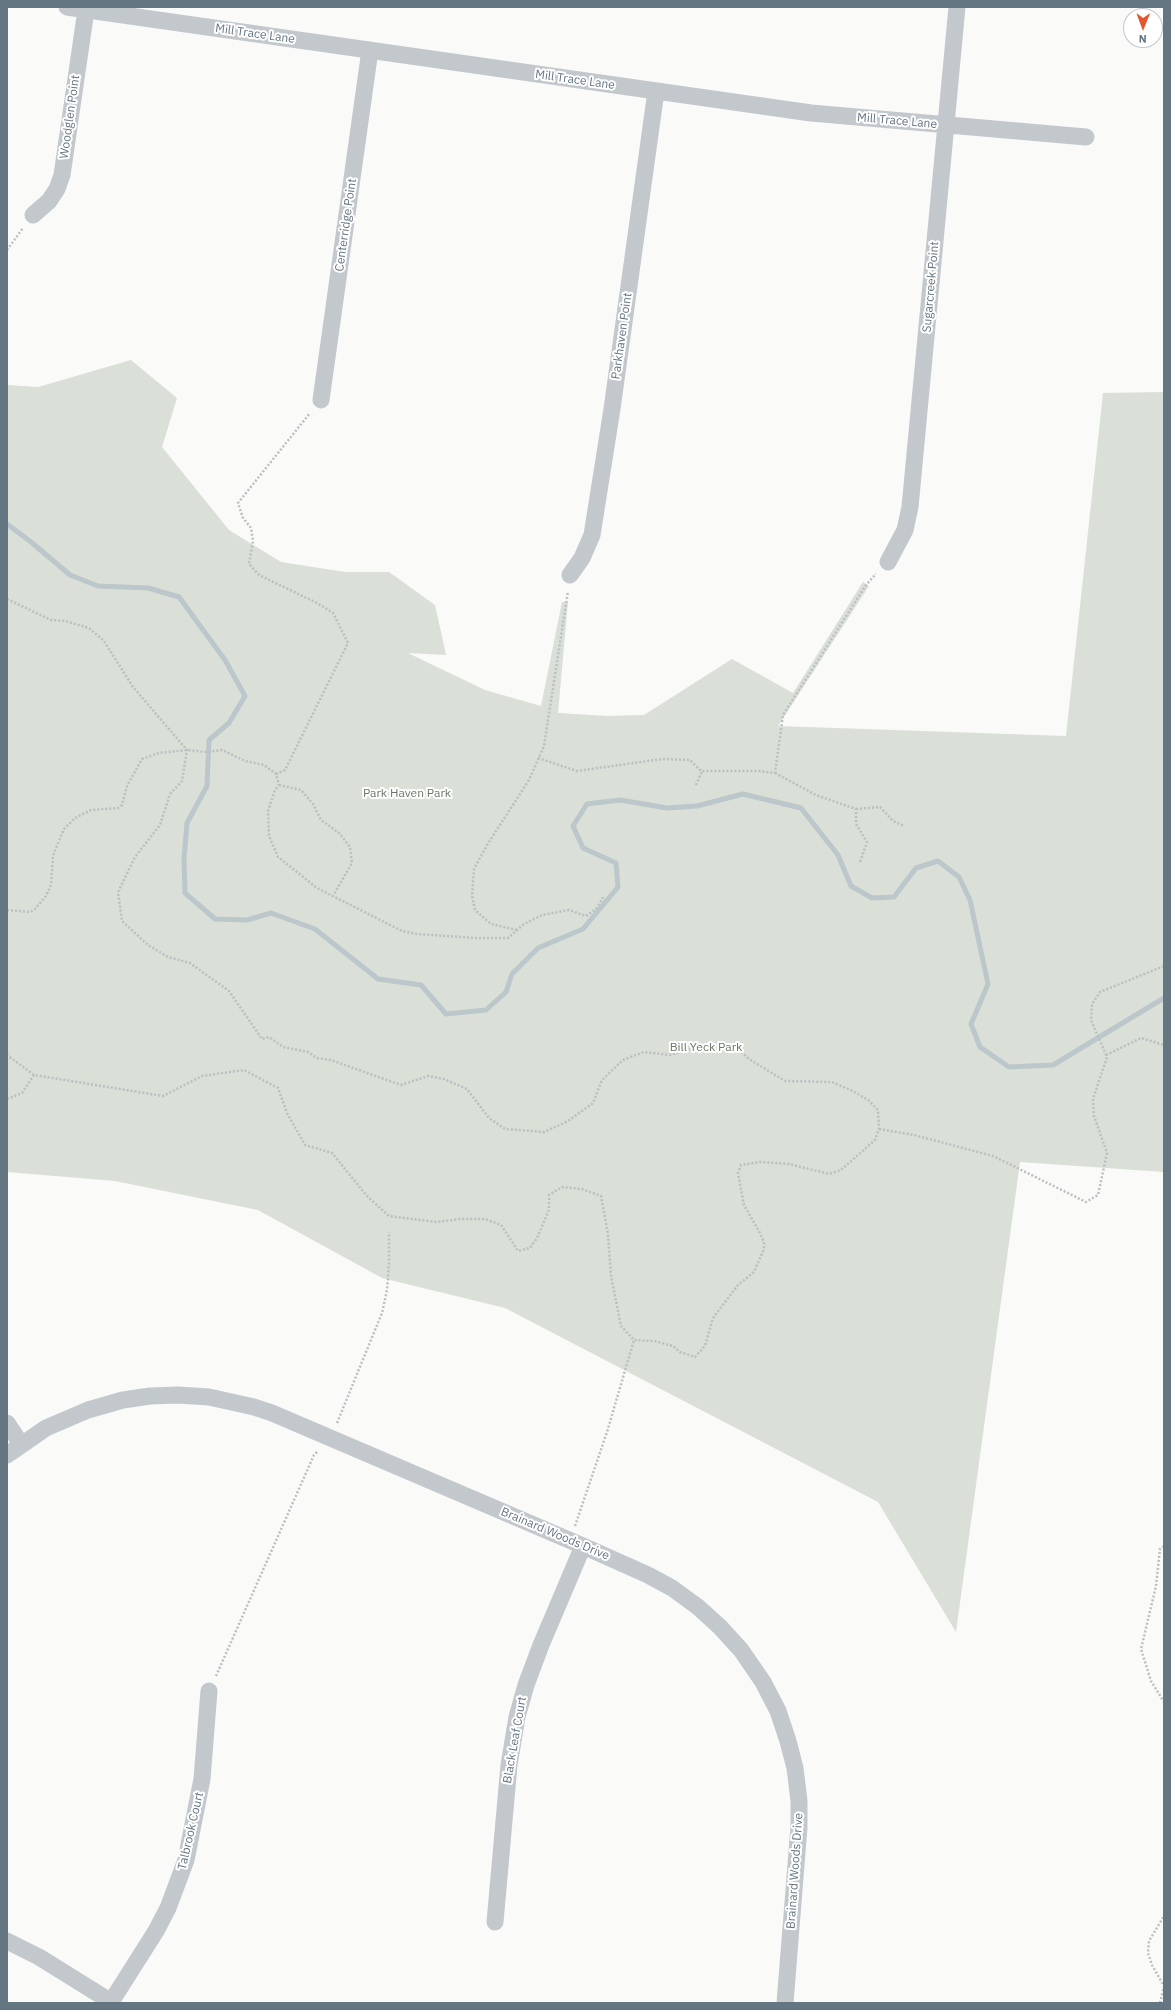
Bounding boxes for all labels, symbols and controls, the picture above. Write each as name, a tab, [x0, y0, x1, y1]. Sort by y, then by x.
north arrow	[1123, 8, 1163, 48]
street label: Mill Trace Lane	[214, 21, 296, 47]
text: N	[1139, 32, 1147, 46]
street label: Mill Trace Lane	[534, 67, 616, 93]
street label: Woodglen Point	[57, 74, 83, 160]
street label: Mill Trace Lane	[856, 110, 938, 132]
street label: Centerridge Point	[332, 178, 360, 272]
street label: Sugarcreek Point	[920, 241, 942, 333]
street label: Parkhaven Point	[609, 292, 635, 380]
park label: Park Haven Park	[363, 787, 451, 801]
park label: Bill Yeck Park	[670, 1041, 742, 1055]
street label: Brainard Woods Drive	[499, 1505, 611, 1563]
street label: Black Leaf Court	[500, 1695, 530, 1785]
street label: Talbrook Court	[175, 1791, 207, 1871]
street label: Brainard Woods Drive	[784, 1812, 806, 1930]

